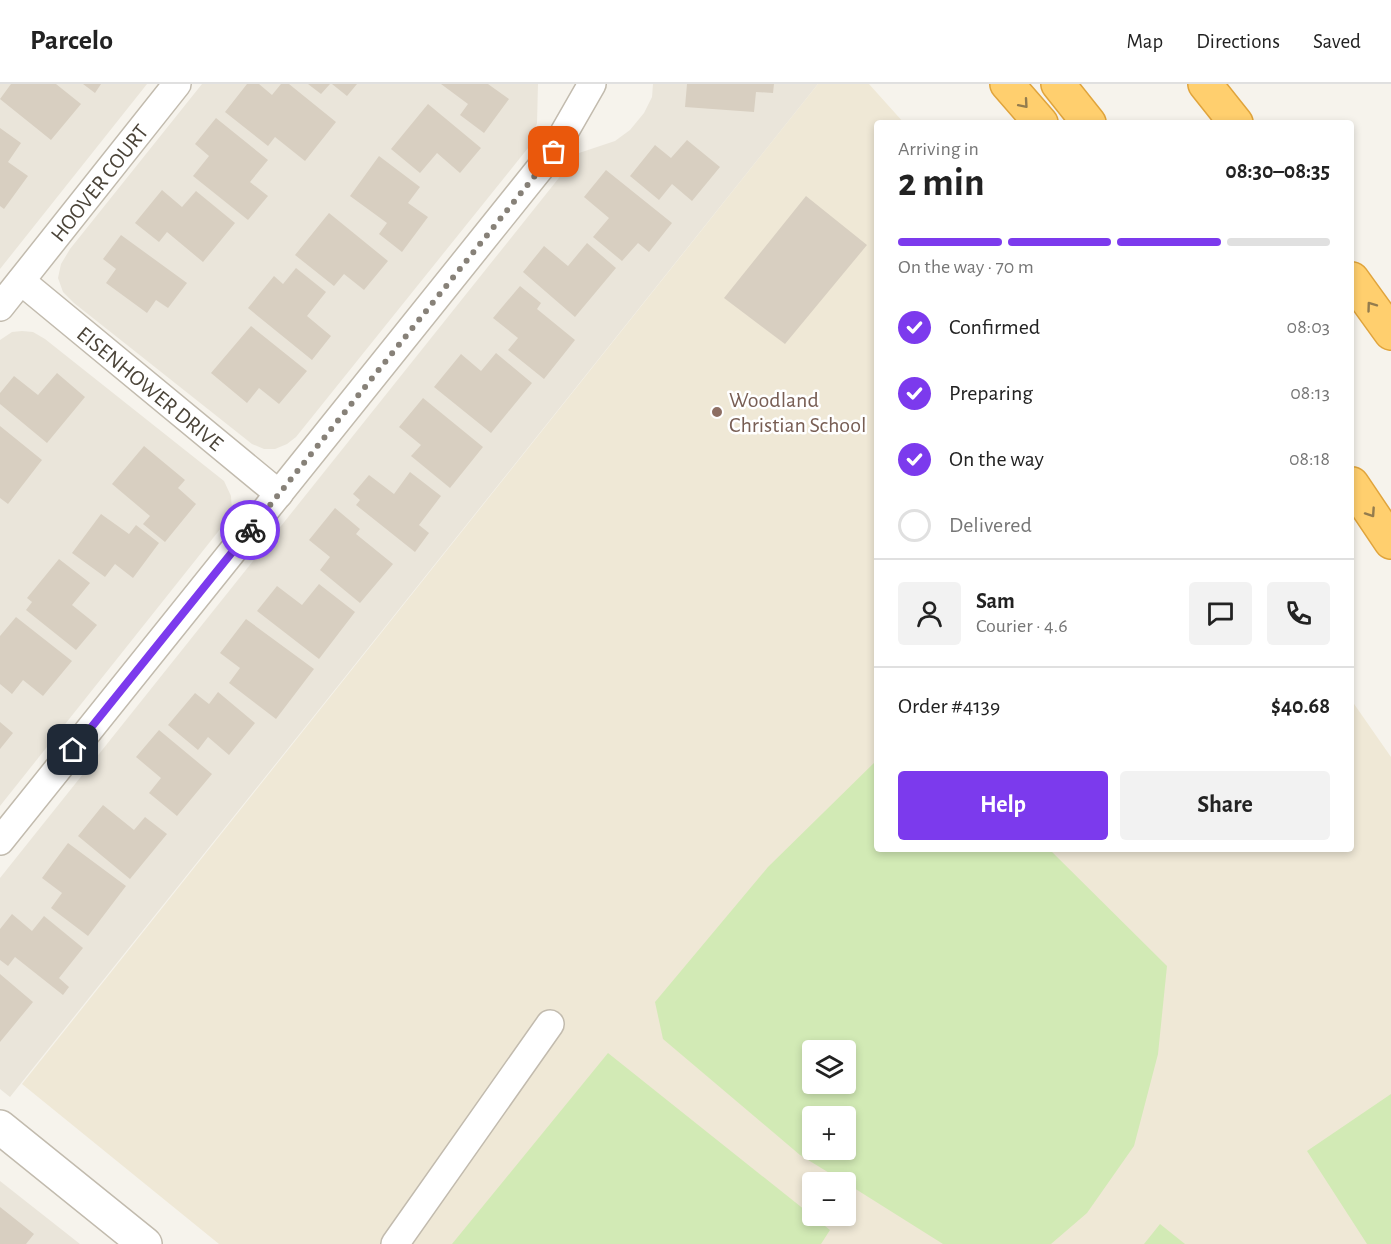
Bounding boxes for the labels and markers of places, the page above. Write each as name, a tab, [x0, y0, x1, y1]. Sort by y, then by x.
pin	[528, 126, 579, 177]
place label: Woodland Christian School	[729, 389, 866, 436]
marker: Woodland Christian School	[710, 405, 724, 419]
pin	[47, 724, 98, 775]

